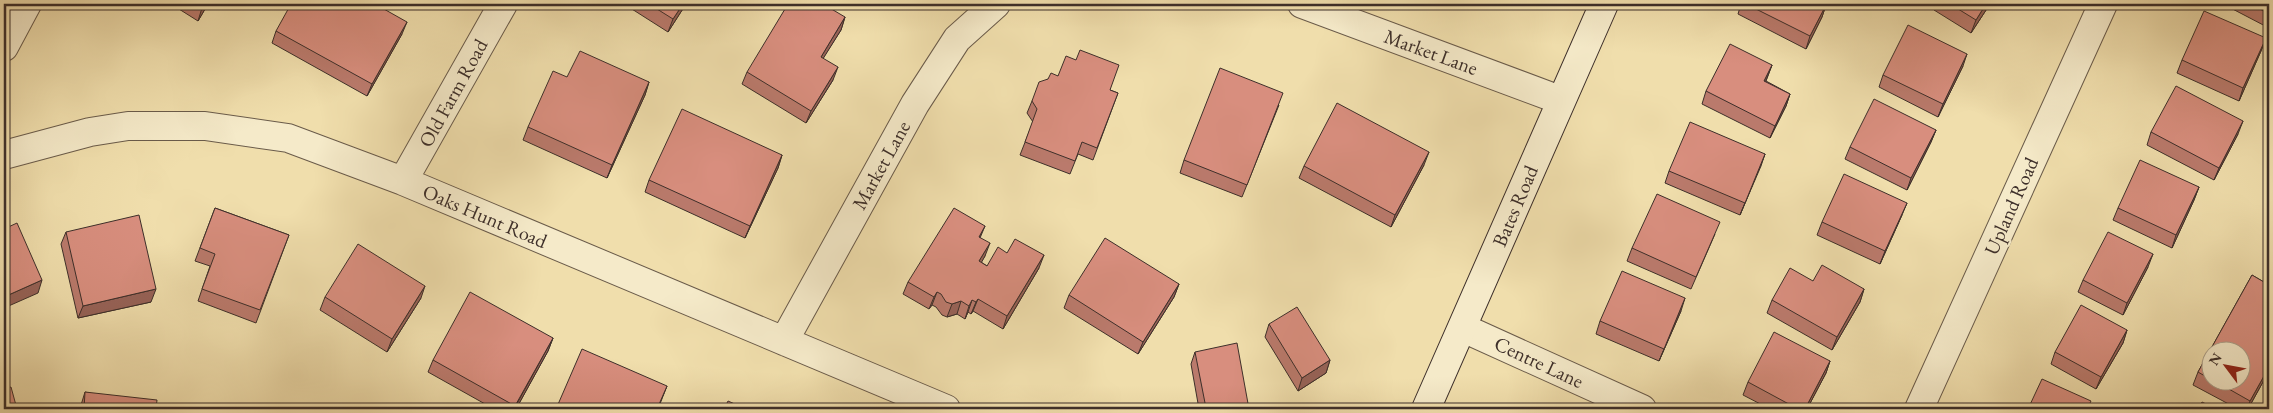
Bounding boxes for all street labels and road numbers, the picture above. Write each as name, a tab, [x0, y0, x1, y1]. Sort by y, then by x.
street label: Market Lane	[1381, 23, 1482, 81]
street label: Old Farm Road	[413, 33, 494, 152]
street label: Market Lane	[846, 116, 916, 214]
street label: Upland Road	[1978, 152, 2044, 259]
street label: Bates Road	[1486, 160, 1544, 251]
street label: Oaks Hunt Road	[419, 178, 552, 254]
street label: Centre Lane	[1490, 330, 1588, 394]

